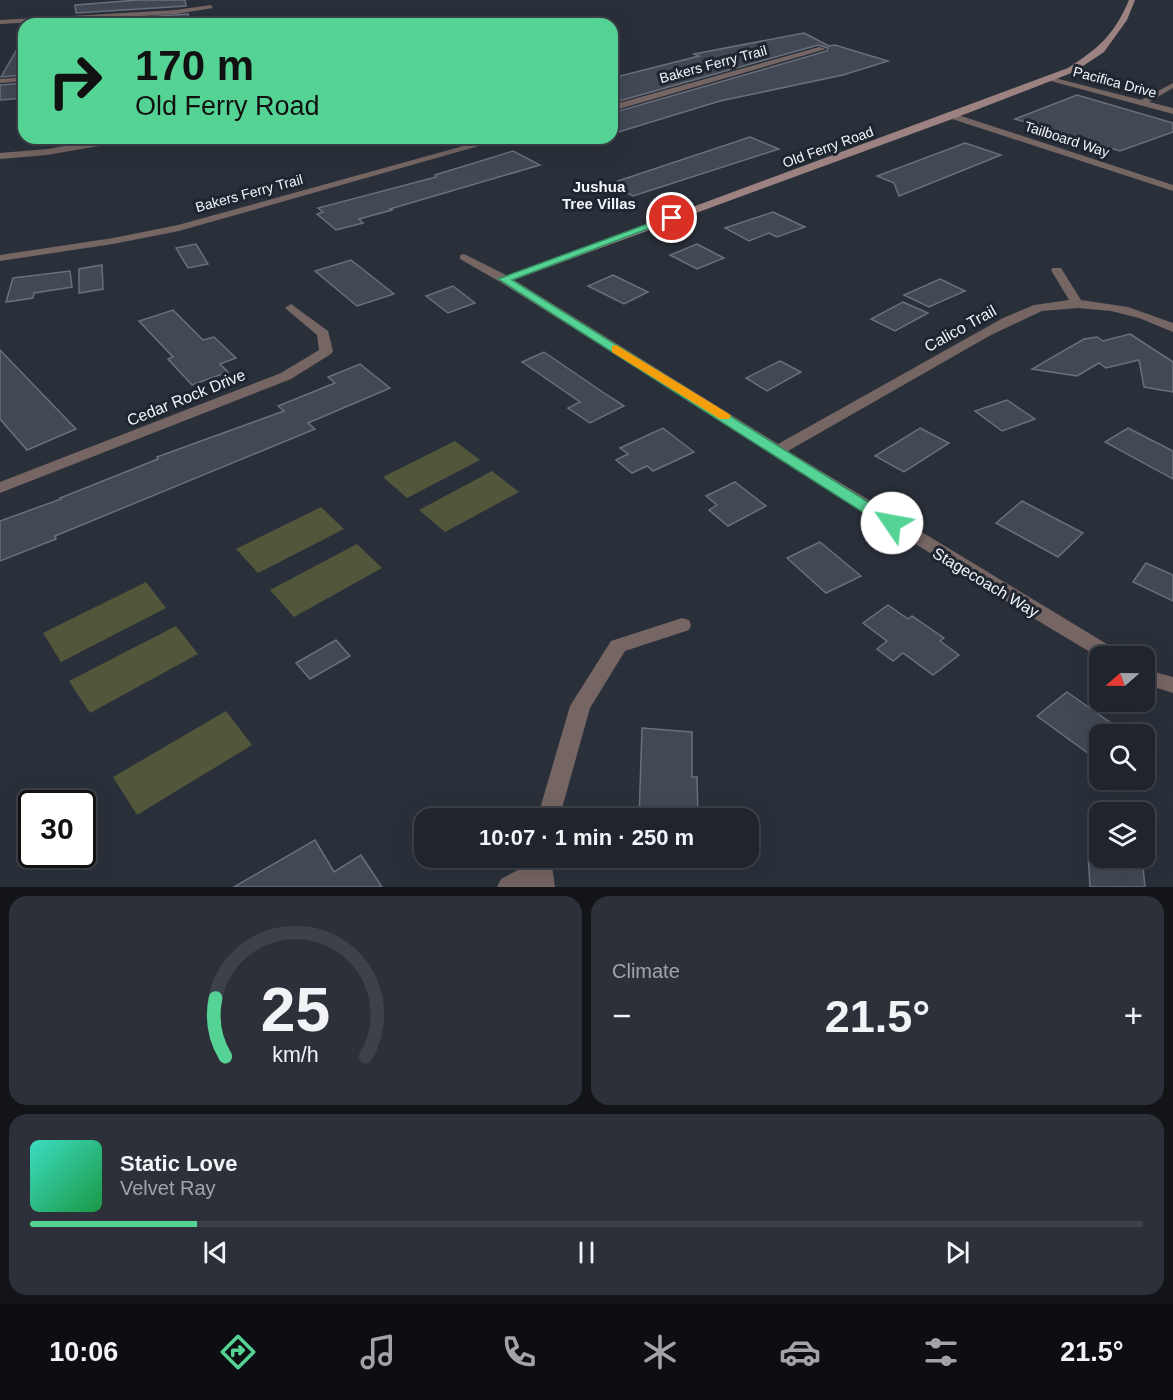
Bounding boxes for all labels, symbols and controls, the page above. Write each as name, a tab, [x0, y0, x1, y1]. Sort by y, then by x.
icon: right	[36, 42, 114, 120]
text: 170 m	[135, 42, 254, 89]
street label: Bakers Ferry Trail	[658, 42, 768, 86]
street label: Pacifica Drive	[1072, 63, 1159, 101]
text: Old Ferry Road	[135, 91, 320, 121]
street label: Tailboard Way	[1023, 118, 1111, 160]
street label: Old Ferry Road	[780, 123, 876, 171]
street label: Bakers Ferry Trail	[194, 171, 304, 215]
district label: Jushua Tree Villas	[562, 178, 636, 212]
pin	[646, 192, 697, 243]
icon: arrive	[655, 201, 688, 234]
street label: Calico Trail	[922, 302, 999, 355]
street label: Cedar Rock Drive	[124, 366, 248, 429]
position arrow	[860, 491, 924, 555]
street label: Stagecoach Way	[930, 544, 1042, 621]
north arrow	[1089, 646, 1155, 712]
map controls	[1089, 646, 1155, 868]
button: search	[1089, 724, 1155, 790]
speed limit sign: 30	[18, 790, 96, 868]
button: layers	[1089, 802, 1155, 868]
text: 10:07 · 1 min · 250 m	[479, 825, 694, 850]
text: Climate	[612, 960, 680, 982]
text: 25	[261, 975, 330, 1044]
text: 21.5°	[825, 991, 930, 1042]
text: −	[612, 997, 631, 1034]
text: +	[1124, 997, 1143, 1034]
text: km/h	[272, 1044, 319, 1068]
text: Static Love	[120, 1151, 237, 1176]
text: Velvet Ray	[120, 1177, 216, 1199]
icon: previous	[199, 1236, 232, 1269]
icon: pause	[570, 1236, 603, 1269]
icon: next	[941, 1236, 974, 1269]
icon: directions	[217, 1331, 259, 1373]
icon: music	[357, 1331, 399, 1373]
icon: phone	[498, 1331, 540, 1373]
icon: climate	[639, 1331, 681, 1373]
icon: car	[779, 1331, 821, 1373]
icon: filters	[920, 1331, 962, 1373]
text: 10:06	[49, 1337, 118, 1367]
text: 21.5°	[1060, 1337, 1124, 1367]

